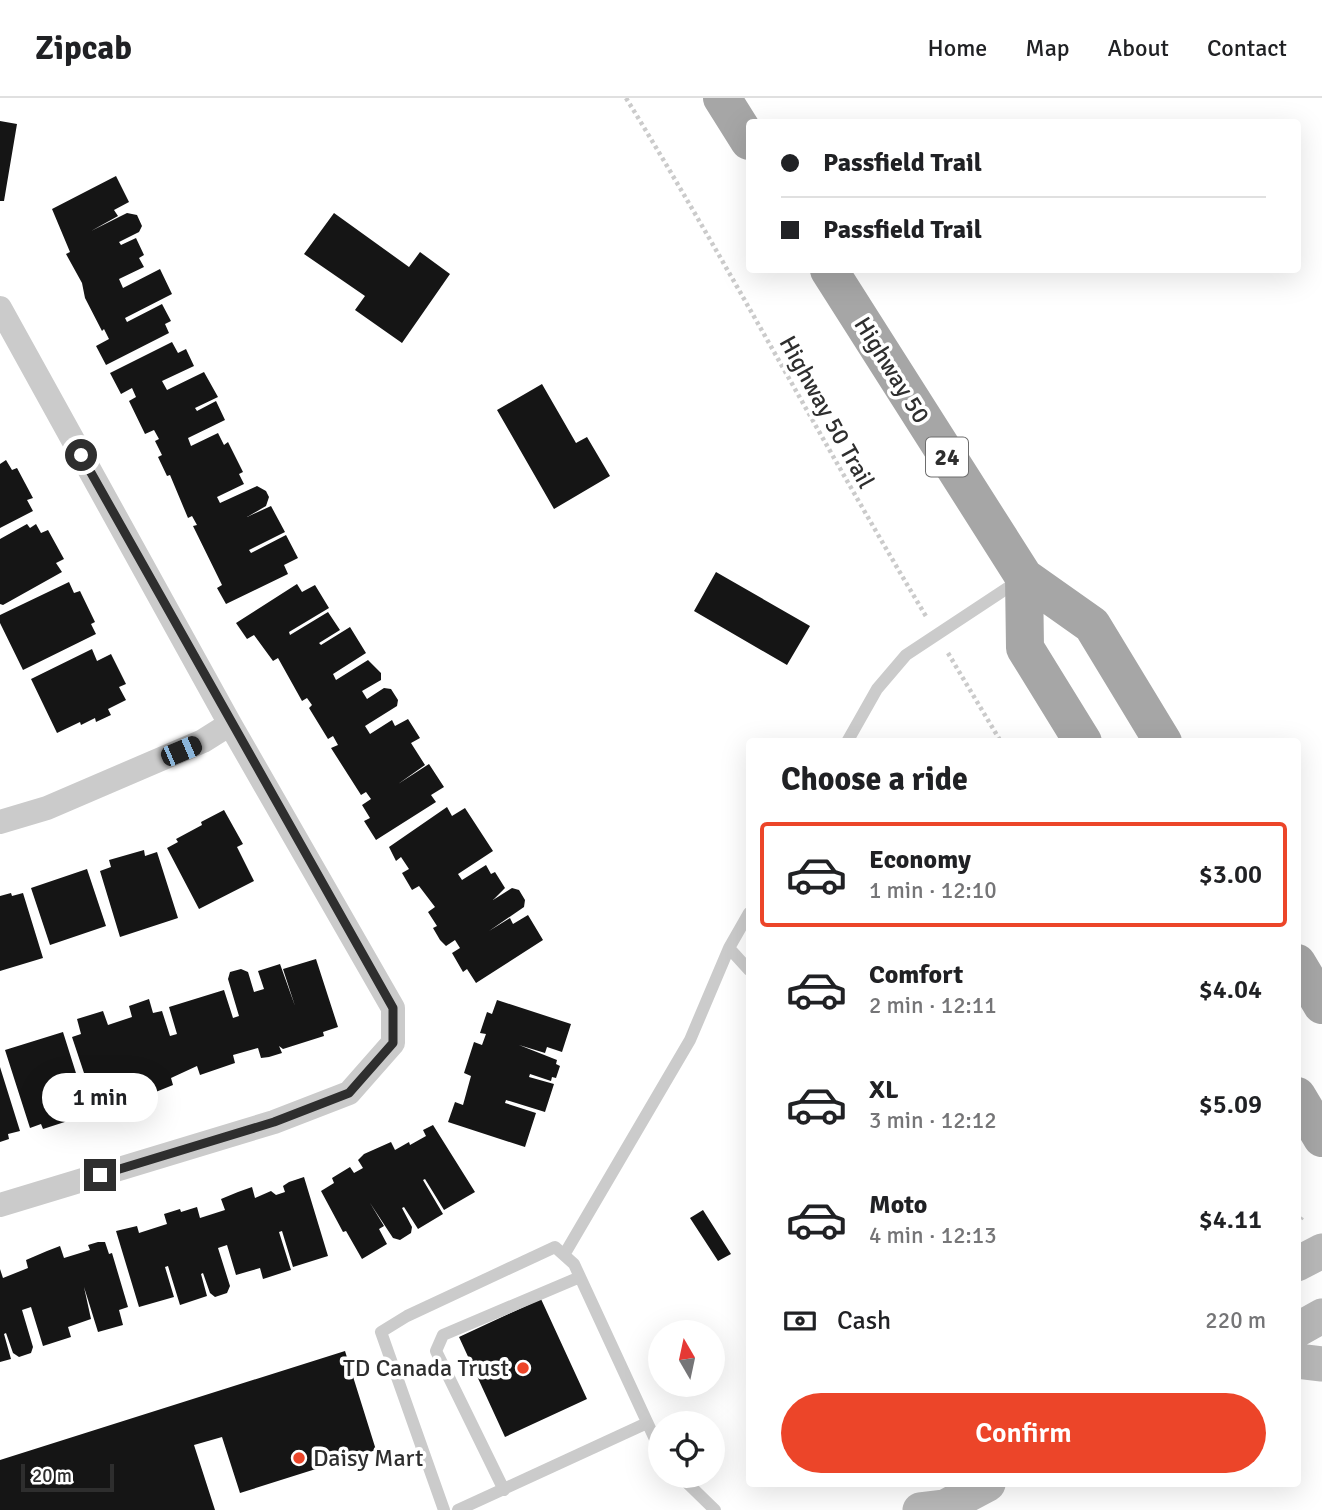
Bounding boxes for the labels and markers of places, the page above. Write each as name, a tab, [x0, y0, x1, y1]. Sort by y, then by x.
place label: TD Canada Trust	[343, 1353, 509, 1383]
marker: TD Canada Trust	[515, 1360, 531, 1376]
place label: Daisy Mart	[313, 1443, 423, 1473]
marker: Daisy Mart	[291, 1450, 307, 1466]

